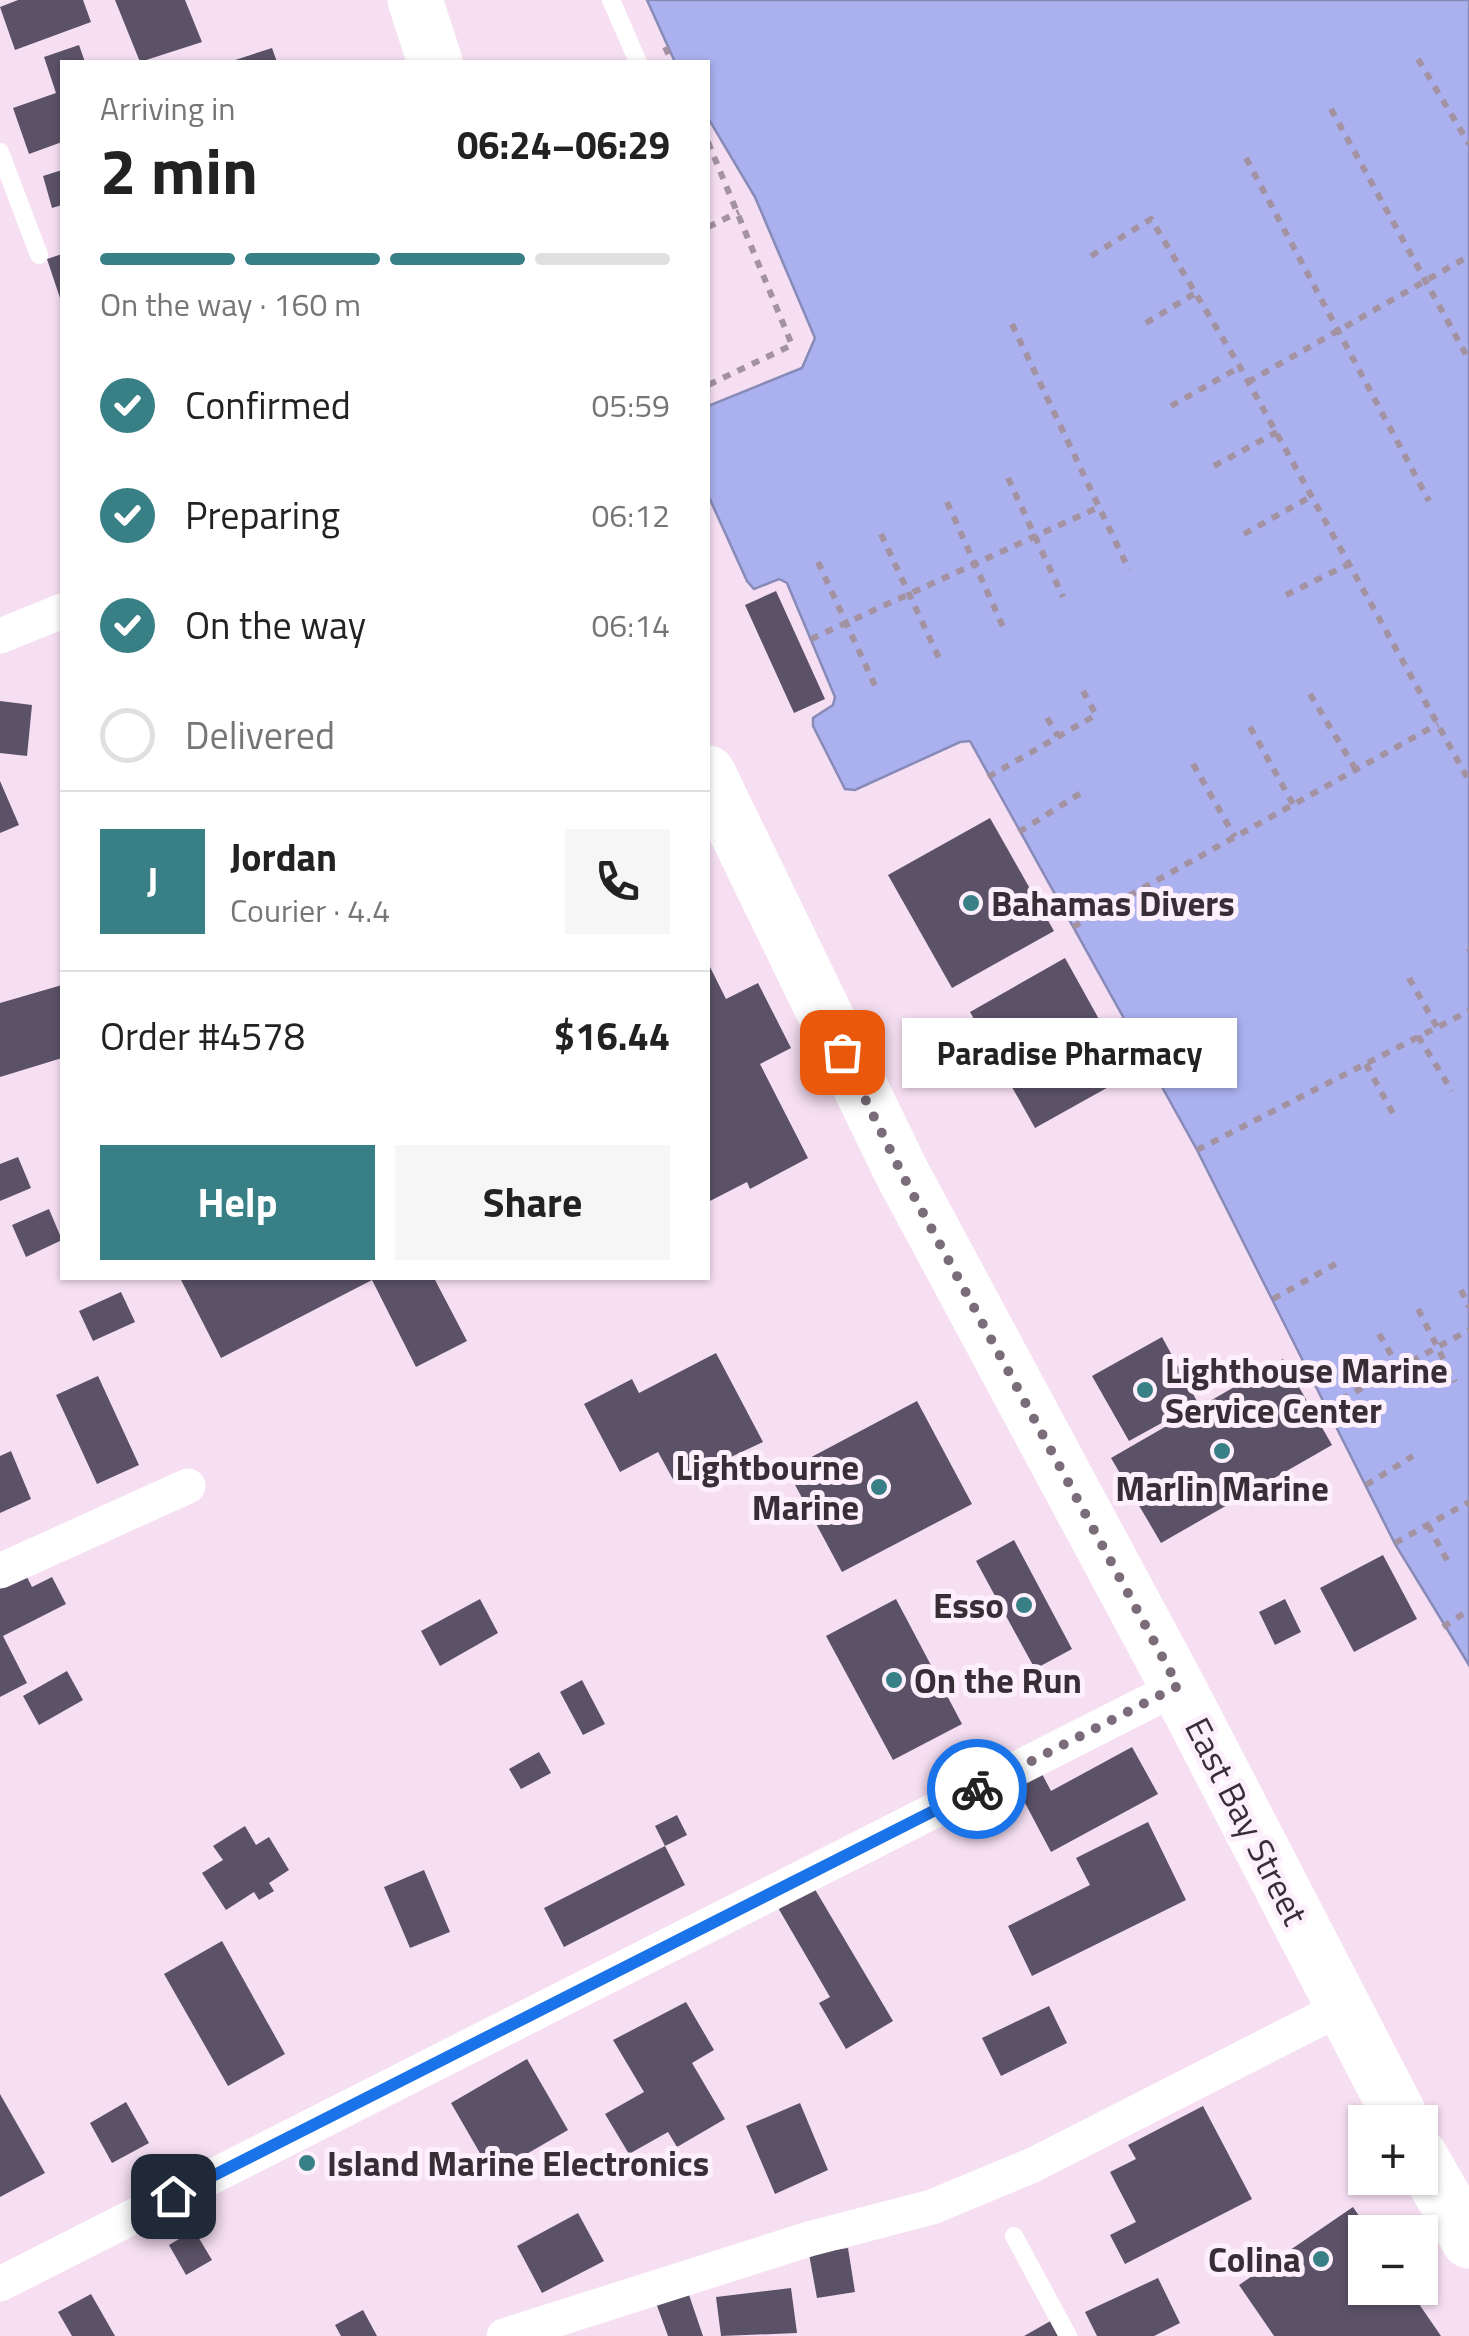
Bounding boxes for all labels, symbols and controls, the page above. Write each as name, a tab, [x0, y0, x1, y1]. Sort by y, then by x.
text: Arriving in	[100, 84, 236, 132]
text: 06:24–06:29	[457, 116, 670, 174]
text: 2 min	[100, 120, 258, 219]
text: On the way · 160 m	[100, 280, 361, 328]
text: Confirmed	[185, 376, 351, 434]
icon: check	[100, 378, 155, 433]
text: 05:59	[591, 381, 670, 429]
text: Preparing	[185, 486, 340, 544]
icon: check	[100, 488, 155, 543]
text: 06:12	[591, 491, 670, 539]
text: On the way	[185, 596, 366, 654]
icon: check	[100, 598, 155, 653]
text: 06:14	[591, 601, 670, 649]
text: Delivered	[185, 706, 335, 764]
text: Jordan	[230, 828, 337, 886]
button: phone	[565, 829, 670, 934]
text: J	[147, 852, 158, 910]
place label: Bahamas Divers	[991, 876, 1235, 930]
text: Courier · 4.4	[230, 886, 390, 934]
marker: Bahamas Divers	[960, 892, 982, 914]
text: Order #4578	[100, 1007, 305, 1065]
text: $16.44	[554, 1007, 670, 1065]
pin	[800, 1010, 885, 1095]
callout: Paradise Pharmacy	[902, 1017, 1237, 1087]
icon: bag	[815, 1025, 870, 1080]
text: Paradise Pharmacy	[937, 1029, 1202, 1077]
button: Help	[100, 1145, 375, 1260]
button: Share	[395, 1145, 670, 1260]
place label: Lighthouse Marine Service Center	[1165, 1343, 1448, 1437]
marker: Lighthouse Marine Service Center	[1134, 1379, 1156, 1401]
place label: Lightbourne Marine	[675, 1440, 859, 1534]
marker: Marlin Marine	[1211, 1440, 1233, 1462]
place label: Marlin Marine	[1115, 1461, 1329, 1515]
marker: Lightbourne Marine	[868, 1476, 890, 1498]
place label: Esso	[933, 1578, 1004, 1632]
marker: Esso	[1013, 1594, 1035, 1616]
place label: On the Run	[914, 1653, 1082, 1707]
marker: On the Run	[883, 1669, 905, 1691]
street label: East Bay Street	[1171, 1708, 1323, 1934]
courier	[927, 1739, 1027, 1839]
icon: bike	[950, 1762, 1005, 1817]
map controls	[1348, 2105, 1438, 2305]
button: +	[1348, 2105, 1438, 2195]
place label: Island Marine Electronics	[327, 2136, 709, 2190]
marker: Island Marine Electronics	[296, 2152, 318, 2174]
pin	[131, 2154, 216, 2239]
icon: home	[146, 2169, 201, 2224]
button: −	[1348, 2215, 1438, 2305]
place label: Colina	[1208, 2232, 1301, 2286]
marker: Colina	[1310, 2248, 1332, 2270]

